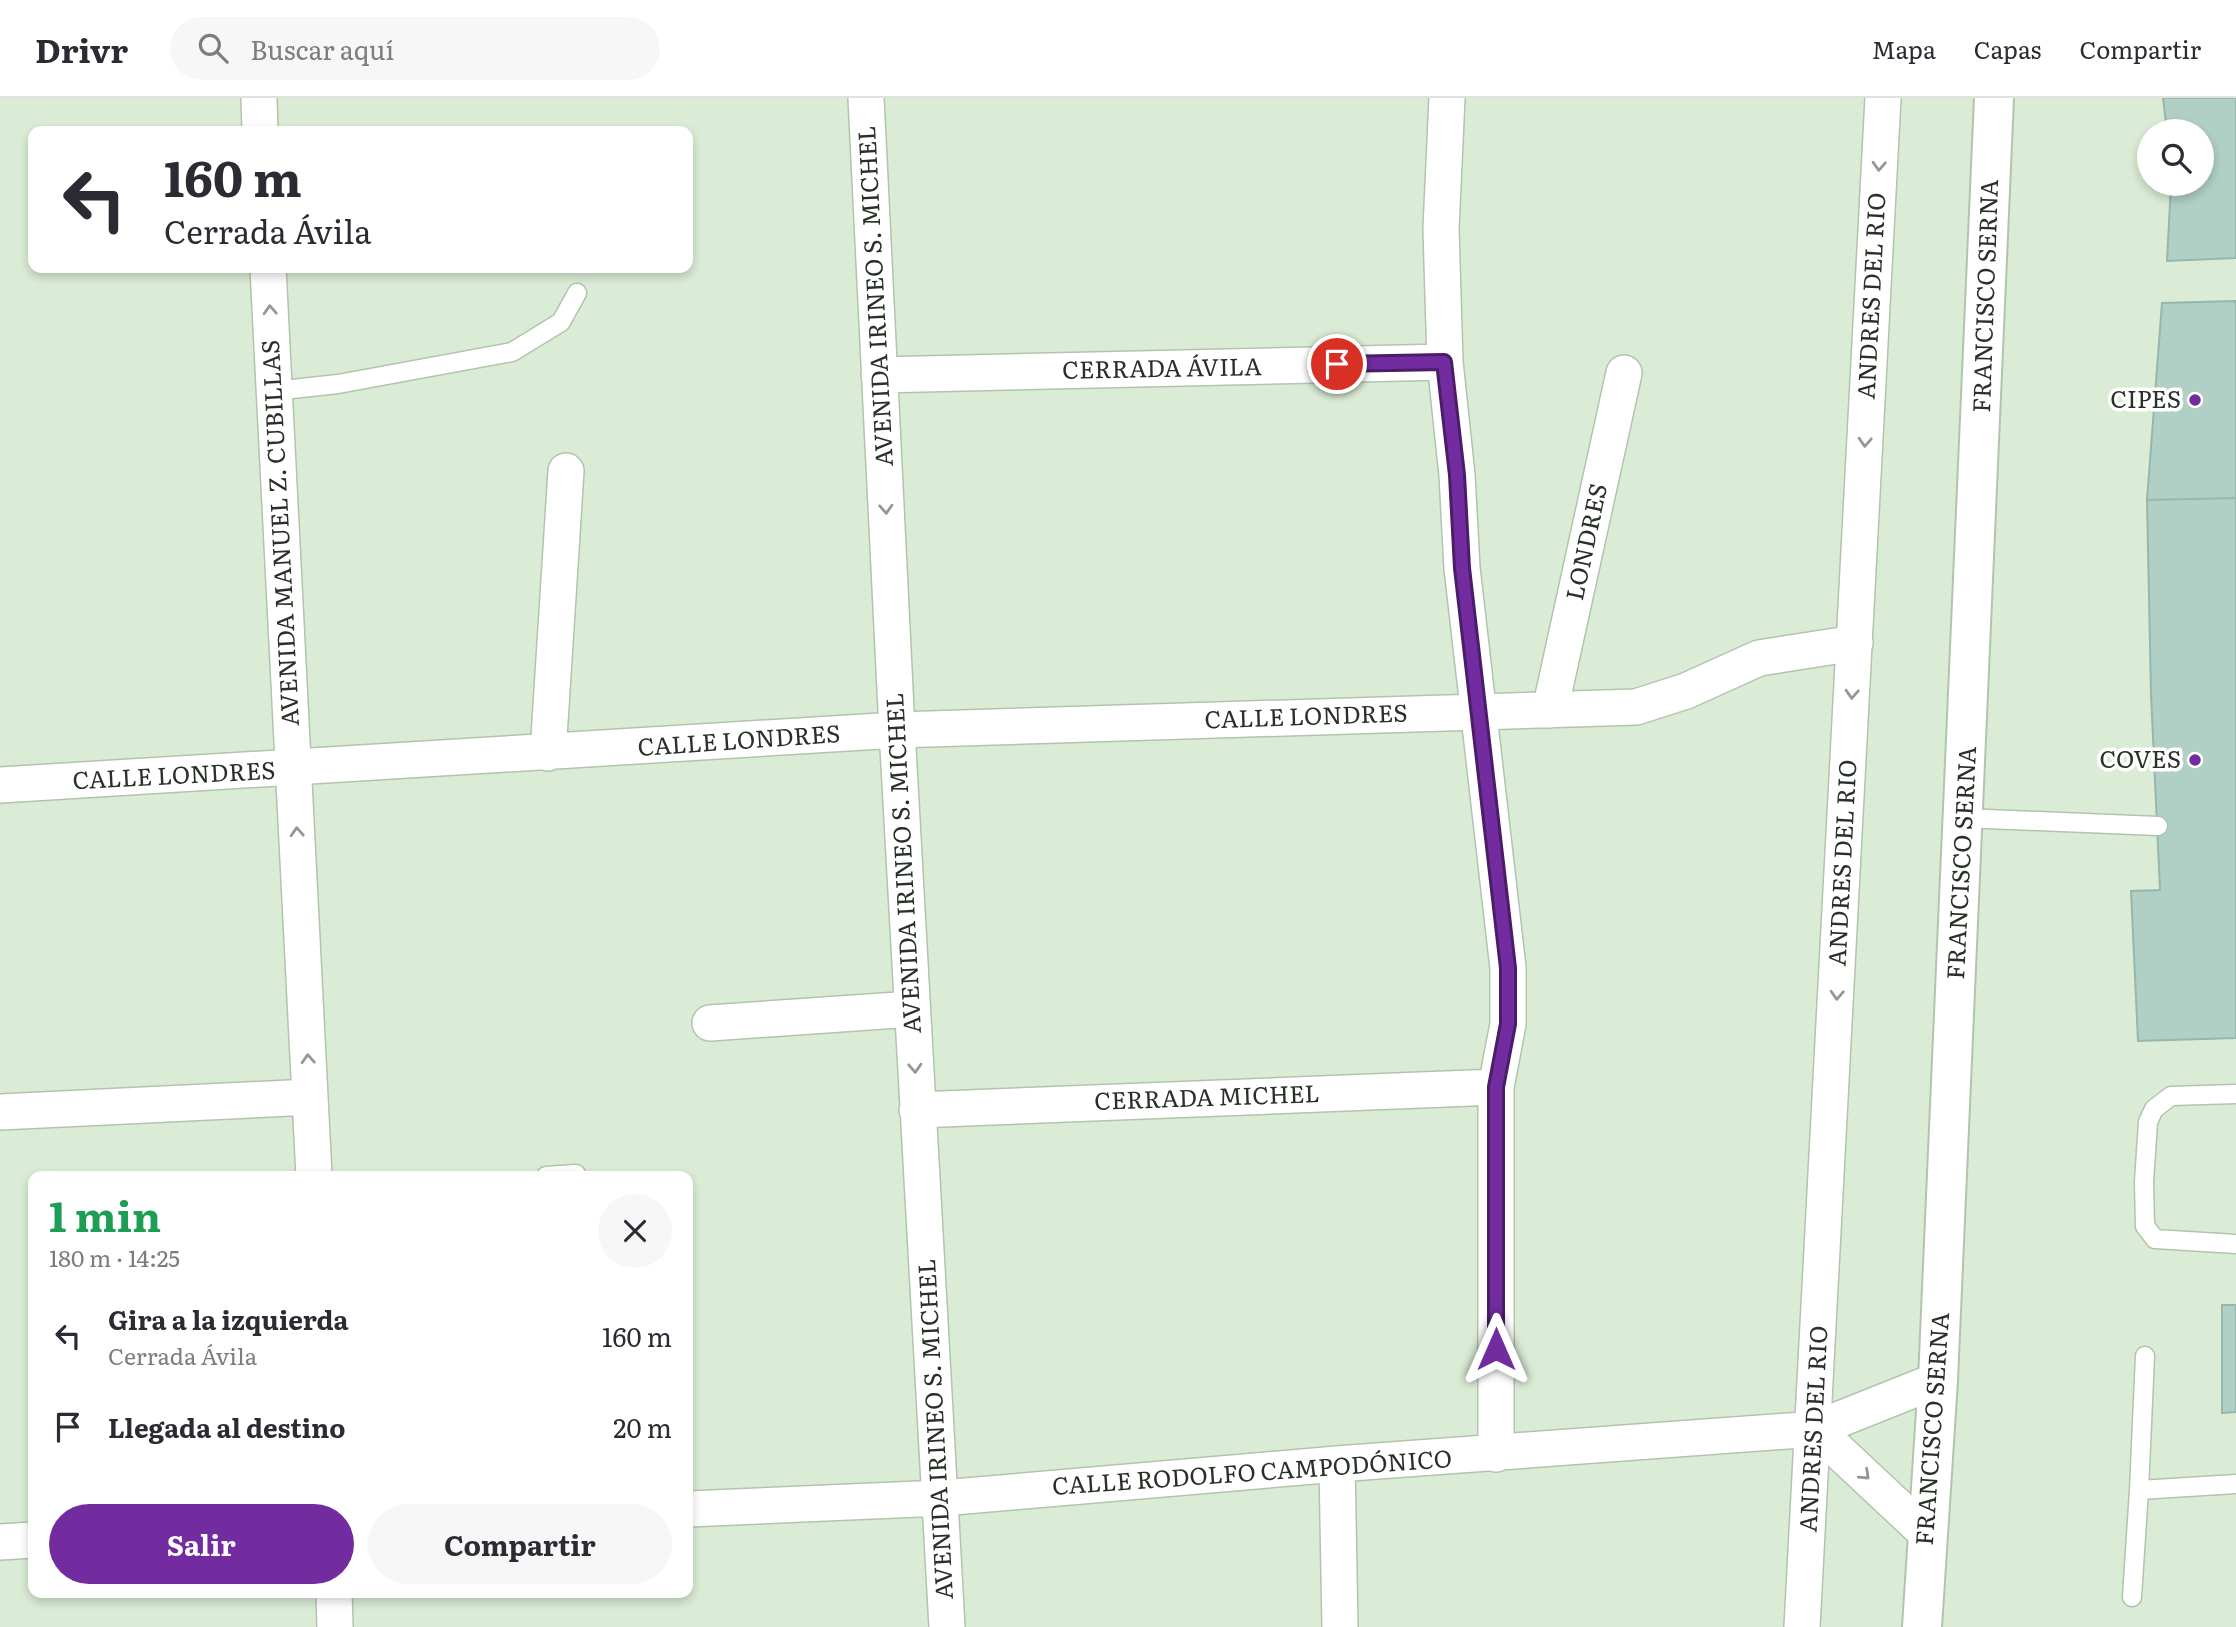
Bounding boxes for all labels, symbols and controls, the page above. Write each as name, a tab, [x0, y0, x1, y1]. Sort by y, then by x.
search box	[170, 17, 660, 80]
text: Drivr	[35, 24, 128, 73]
icon: search	[194, 29, 232, 67]
text: Buscar aquí	[250, 29, 394, 68]
text: Mapa	[1872, 31, 1936, 66]
text: Capas	[1974, 31, 2041, 66]
text: Compartir	[2079, 31, 2201, 66]
map controls	[2137, 119, 2214, 196]
button: search	[2137, 119, 2214, 196]
street label: AVENIDA IRINEO S. MICHEL	[847, 125, 900, 468]
text: 160 m	[164, 139, 302, 212]
icon: left	[49, 154, 140, 245]
one-way arrow	[1872, 161, 1887, 172]
street label: FRANCISCO SERNA	[1962, 178, 2005, 413]
street label: ANDRES DEL RIO	[1847, 192, 1892, 400]
text: Cerrada Ávila	[164, 206, 371, 254]
one-way arrow	[262, 304, 277, 315]
pin	[1307, 334, 1367, 394]
street label: AVENIDA MANUEL Z. CUBILLAS	[251, 339, 306, 727]
icon: arrive	[1318, 345, 1356, 383]
street label: CERRADA ÁVILA	[1062, 347, 1262, 386]
place label: CIPES	[2110, 380, 2181, 415]
marker: CIPES	[2187, 392, 2203, 408]
one-way arrow	[1858, 437, 1873, 448]
street label: LONDRES	[1555, 480, 1614, 603]
one-way arrow	[878, 504, 893, 515]
one-way arrow	[1845, 689, 1860, 700]
street label: AVENIDA IRINEO S. MICHEL	[875, 692, 928, 1035]
street label: CALLE LONDRES	[1204, 693, 1408, 736]
street label: CALLE LONDRES	[636, 714, 841, 763]
place label: COVES	[2100, 740, 2181, 775]
street label: FRANCISCO SERNA	[1936, 745, 1983, 980]
street label: CALLE LONDRES	[71, 751, 276, 796]
marker: COVES	[2187, 752, 2203, 768]
street label: ANDRES DEL RIO	[1818, 759, 1863, 967]
one-way arrow	[289, 826, 304, 837]
one-way arrow	[1829, 989, 1844, 1000]
one-way arrow	[301, 1053, 316, 1064]
one-way arrow	[907, 1062, 922, 1073]
street label: CERRADA MICHEL	[1094, 1074, 1320, 1117]
text: 1 min	[49, 1183, 161, 1245]
button: close	[598, 1194, 672, 1268]
text: 180 m · 14:25	[49, 1240, 180, 1274]
street label: AVENIDA IRINEO S. MICHEL	[907, 1258, 960, 1601]
text: Gira a la izquierda	[108, 1299, 349, 1338]
street label: FRANCISCO SERNA	[1905, 1311, 1956, 1547]
position arrow	[1459, 1312, 1533, 1386]
text: 160 m	[602, 1316, 672, 1355]
icon: left	[49, 1317, 87, 1355]
street label: ANDRES DEL RIO	[1789, 1325, 1834, 1533]
text: Cerrada Ávila	[108, 1338, 257, 1372]
text: Llegada al destino	[108, 1407, 345, 1446]
text: 20 m	[613, 1407, 672, 1446]
icon: arrive	[49, 1408, 87, 1446]
street label: CALLE RODOLFO CAMPODÓNICO	[1051, 1439, 1453, 1502]
one-way arrow	[1857, 1467, 1870, 1480]
button: Salir	[49, 1504, 354, 1584]
button: Compartir	[368, 1504, 672, 1584]

